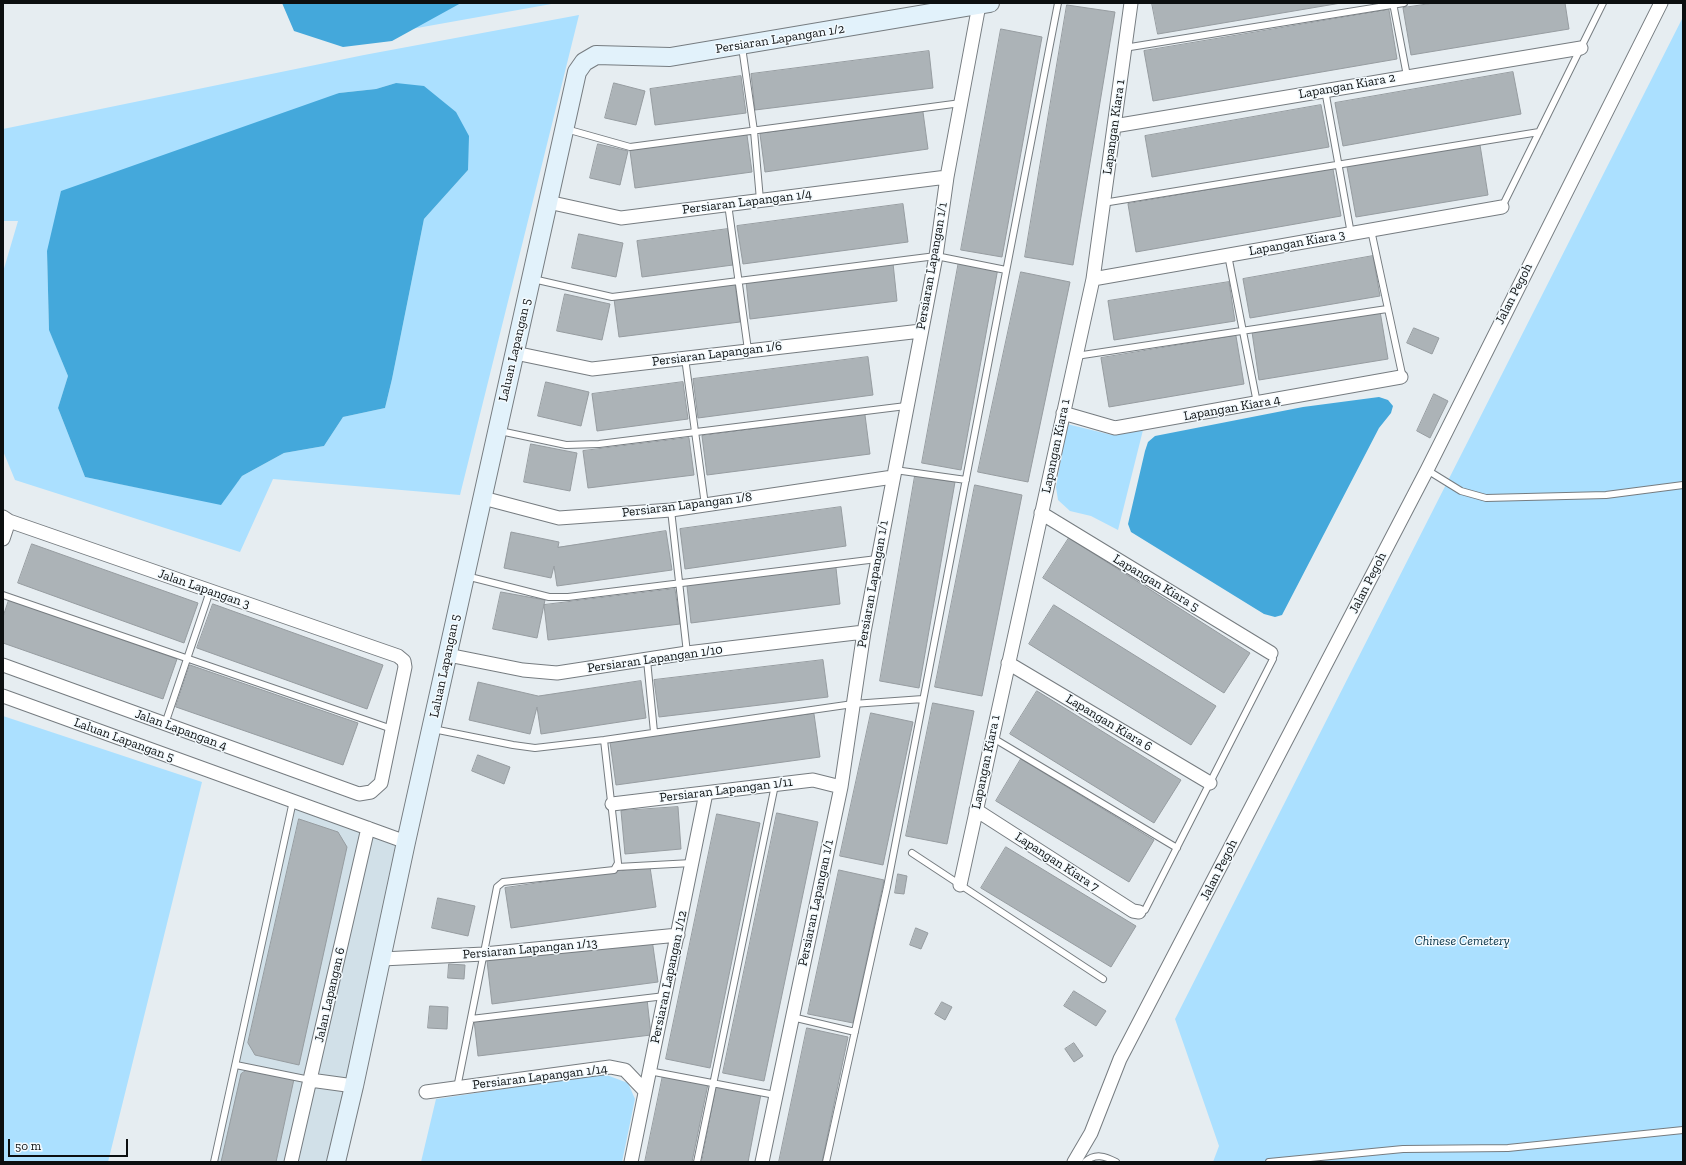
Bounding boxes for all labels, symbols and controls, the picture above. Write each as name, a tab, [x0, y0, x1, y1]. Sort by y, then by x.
street label: Persiaran Lapangan 1/2	[714, 21, 846, 57]
street label: Lapangan Kiara 2	[1298, 70, 1396, 102]
street label: Lapangan Kiara 1	[1100, 78, 1128, 176]
street label: Persiaran Lapangan 1/4	[681, 186, 813, 218]
street label: Persiaran Lapangan 1/1	[913, 201, 951, 331]
street label: Lapangan Kiara 3	[1248, 227, 1346, 259]
street label: Jalan Pegoh	[1492, 261, 1536, 327]
street label: Laluan Lapangan 5	[496, 297, 534, 403]
street label: Persiaran Lapangan 1/6	[651, 338, 783, 370]
street label: Lapangan Kiara 4	[1182, 392, 1282, 424]
street label: Lapangan Kiara 1	[1038, 397, 1074, 495]
street label: Persiaran Lapangan 1/8	[621, 489, 753, 521]
street label: Persiaran Lapangan 1/1	[854, 519, 892, 649]
street label: Jalan Pegoh	[1346, 550, 1390, 616]
street label: Lapangan Kiara 5	[1110, 551, 1202, 615]
street label: Jalan Lapangan 3	[156, 566, 252, 612]
street label: Laluan Lapangan 5	[426, 613, 464, 719]
street label: Persiaran Lapangan 1/10	[586, 642, 724, 676]
street label: Lapangan Kiara 6	[1063, 691, 1155, 755]
street label: Jalan Lapangan 4	[133, 706, 229, 754]
street label: Lapangan Kiara 1	[968, 713, 1004, 811]
street label: Laluan Lapangan 5	[72, 715, 176, 765]
street label: Persiaran Lapangan 1/11	[659, 774, 793, 806]
street label: Lapangan Kiara 7	[1012, 829, 1102, 895]
street label: Jalan Pegoh	[1197, 837, 1241, 903]
street label: Persiaran Lapangan 1/1	[795, 838, 837, 968]
street label: Persiaran Lapangan 1/12	[647, 909, 691, 1045]
park label: Chinese Cemetery	[1415, 933, 1509, 949]
street label: Persiaran Lapangan 1/13	[462, 935, 598, 963]
street label: Jalan Lapangan 6	[311, 946, 349, 1044]
street label: Persiaran Lapangan 1/14	[472, 1061, 608, 1093]
scale bar	[10, 1131, 130, 1157]
text: 50 m	[15, 1139, 41, 1153]

